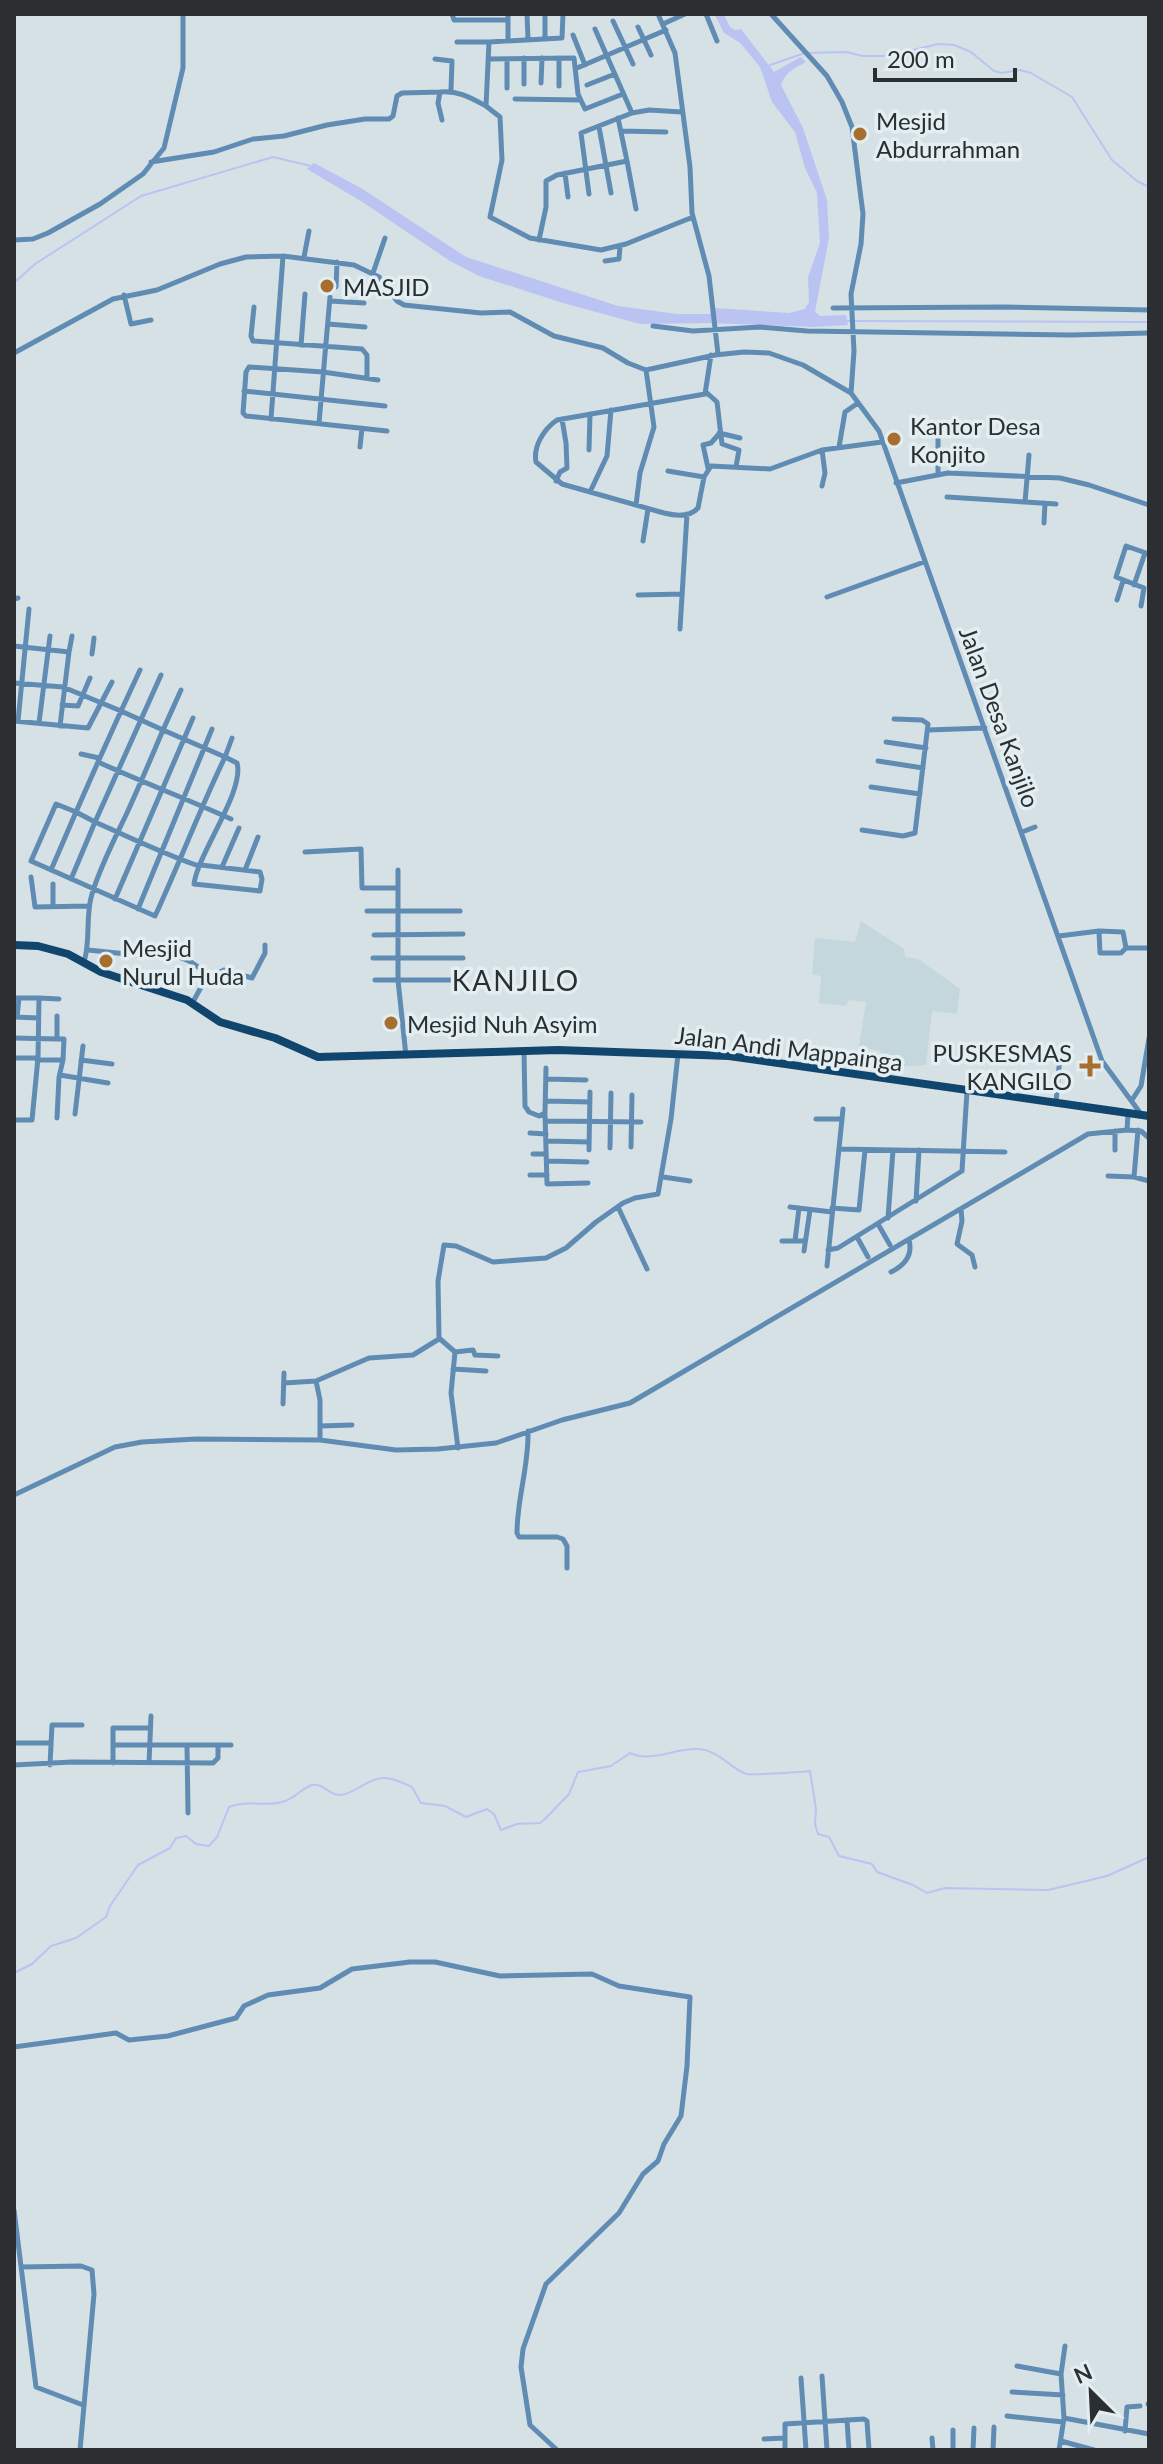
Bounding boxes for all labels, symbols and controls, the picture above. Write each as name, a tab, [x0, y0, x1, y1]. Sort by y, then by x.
scale bar	[875, 32, 1015, 82]
text: 200 m	[887, 44, 955, 73]
place label: Mesjid Abdurrahman	[876, 106, 1020, 163]
marker: Mesjid Abdurrahman	[851, 125, 869, 143]
place label: MASJID	[343, 272, 430, 301]
marker: MASJID	[318, 277, 336, 295]
place label: Kantor Desa Konjito	[910, 411, 1041, 468]
marker: Kantor Desa Konjito	[885, 430, 903, 448]
street label: Jalan Desa Kanjilo	[954, 623, 1046, 811]
place label: Mesjid Nurul Huda	[122, 933, 244, 990]
marker: Mesjid Nurul Huda	[97, 952, 115, 970]
district label: KANJILO	[452, 963, 580, 997]
place label: Mesjid Nuh Asyim	[407, 1009, 598, 1038]
marker: Mesjid Nuh Asyim	[382, 1014, 400, 1032]
street label: Jalan Andi Mappainga	[674, 1020, 904, 1076]
place label: PUSKESMAS KANGILO	[933, 1038, 1072, 1095]
marker: PUSKESMAS KANGILO	[1079, 1055, 1101, 1077]
north arrow	[1051, 2352, 1131, 2432]
text: N	[1069, 2357, 1096, 2389]

